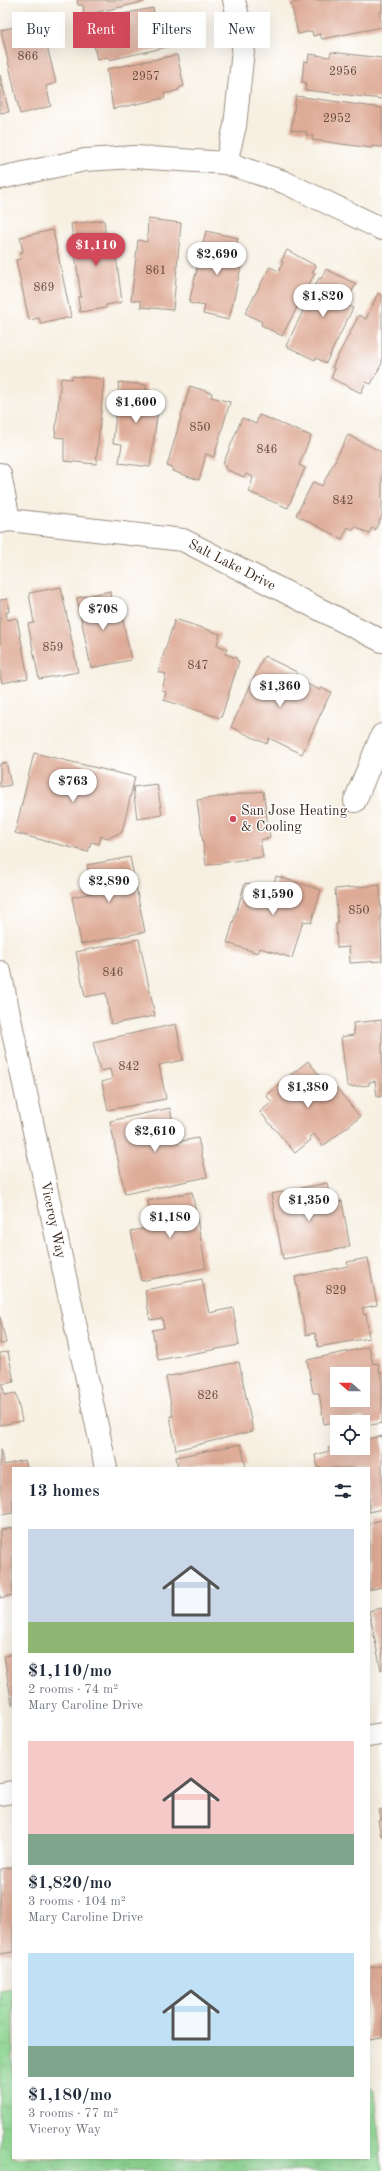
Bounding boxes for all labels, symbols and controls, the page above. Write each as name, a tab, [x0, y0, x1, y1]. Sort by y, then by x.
chip: Buy	[12, 12, 65, 48]
chip: Rent	[73, 12, 130, 48]
chip: Filters	[138, 12, 206, 48]
chip: New	[214, 12, 270, 48]
house number: 866	[18, 51, 38, 63]
house number: 2956	[329, 65, 357, 78]
house number: 2957	[132, 70, 160, 83]
house number: 2952	[323, 112, 351, 125]
pin: $1,110	[63, 233, 129, 267]
text: $1,110	[75, 239, 117, 252]
pin: $2,690	[184, 242, 250, 276]
text: $2,690	[196, 248, 238, 261]
house number: 861	[146, 265, 166, 277]
house number: 869	[34, 282, 54, 294]
pin: $1,820	[290, 284, 356, 318]
text: $1,820	[302, 290, 344, 303]
pin: $1,600	[103, 390, 169, 424]
text: $1,600	[115, 396, 157, 409]
house number: 850	[190, 421, 210, 434]
house number: 846	[257, 444, 277, 456]
house number: 842	[333, 495, 353, 507]
street label: Salt Lake Drive	[186, 537, 278, 593]
pin: $708	[79, 597, 127, 631]
text: $708	[88, 603, 118, 616]
house number: 859	[43, 641, 63, 654]
house number: 847	[188, 660, 208, 672]
pin: $1,360	[247, 674, 313, 708]
text: $1,360	[259, 680, 301, 693]
pin: $763	[49, 769, 97, 803]
text: $763	[58, 775, 88, 788]
place label: San Jose Heating & Cooling	[241, 804, 348, 834]
marker: San Jose Heating & Cooling	[228, 814, 238, 824]
pin: $2,890	[76, 869, 142, 903]
text: $2,890	[88, 875, 130, 888]
pin: $1,590	[240, 882, 306, 916]
text: $1,590	[252, 888, 294, 901]
house number: 850	[349, 904, 369, 917]
house number: 846	[103, 967, 123, 979]
house number: 842	[119, 1061, 139, 1073]
pin: $1,380	[275, 1075, 341, 1109]
text: $1,380	[287, 1081, 329, 1094]
pin: $2,610	[122, 1119, 188, 1153]
text: $2,610	[134, 1125, 176, 1138]
street label: Viceroy Way	[38, 1180, 68, 1260]
pin: $1,350	[276, 1188, 342, 1222]
text: $1,350	[288, 1194, 330, 1207]
pin: $1,180	[137, 1205, 203, 1239]
text: $1,180	[149, 1211, 191, 1224]
house number: 829	[326, 1285, 346, 1297]
north arrow	[330, 1367, 370, 1407]
map controls	[330, 1367, 370, 1455]
house number: 826	[198, 1390, 218, 1402]
button: locate	[330, 1415, 370, 1455]
icon: filters	[332, 1480, 354, 1502]
text: 13 homes	[28, 1483, 100, 1500]
icon: home	[155, 1555, 227, 1627]
text: $1,110/mo	[28, 1663, 112, 1680]
text: 2 rooms · 74 m²	[28, 1683, 118, 1696]
text: Mary Caroline Drive	[28, 1699, 143, 1712]
icon: home	[155, 1767, 227, 1839]
text: $1,820/mo	[28, 1875, 112, 1892]
text: 3 rooms · 104 m²	[28, 1895, 126, 1908]
text: Mary Caroline Drive	[28, 1911, 143, 1924]
icon: home	[155, 1979, 227, 2051]
text: $1,180/mo	[28, 2087, 112, 2104]
text: 3 rooms · 77 m²	[28, 2107, 118, 2120]
text: Viceroy Way	[28, 2123, 101, 2136]

